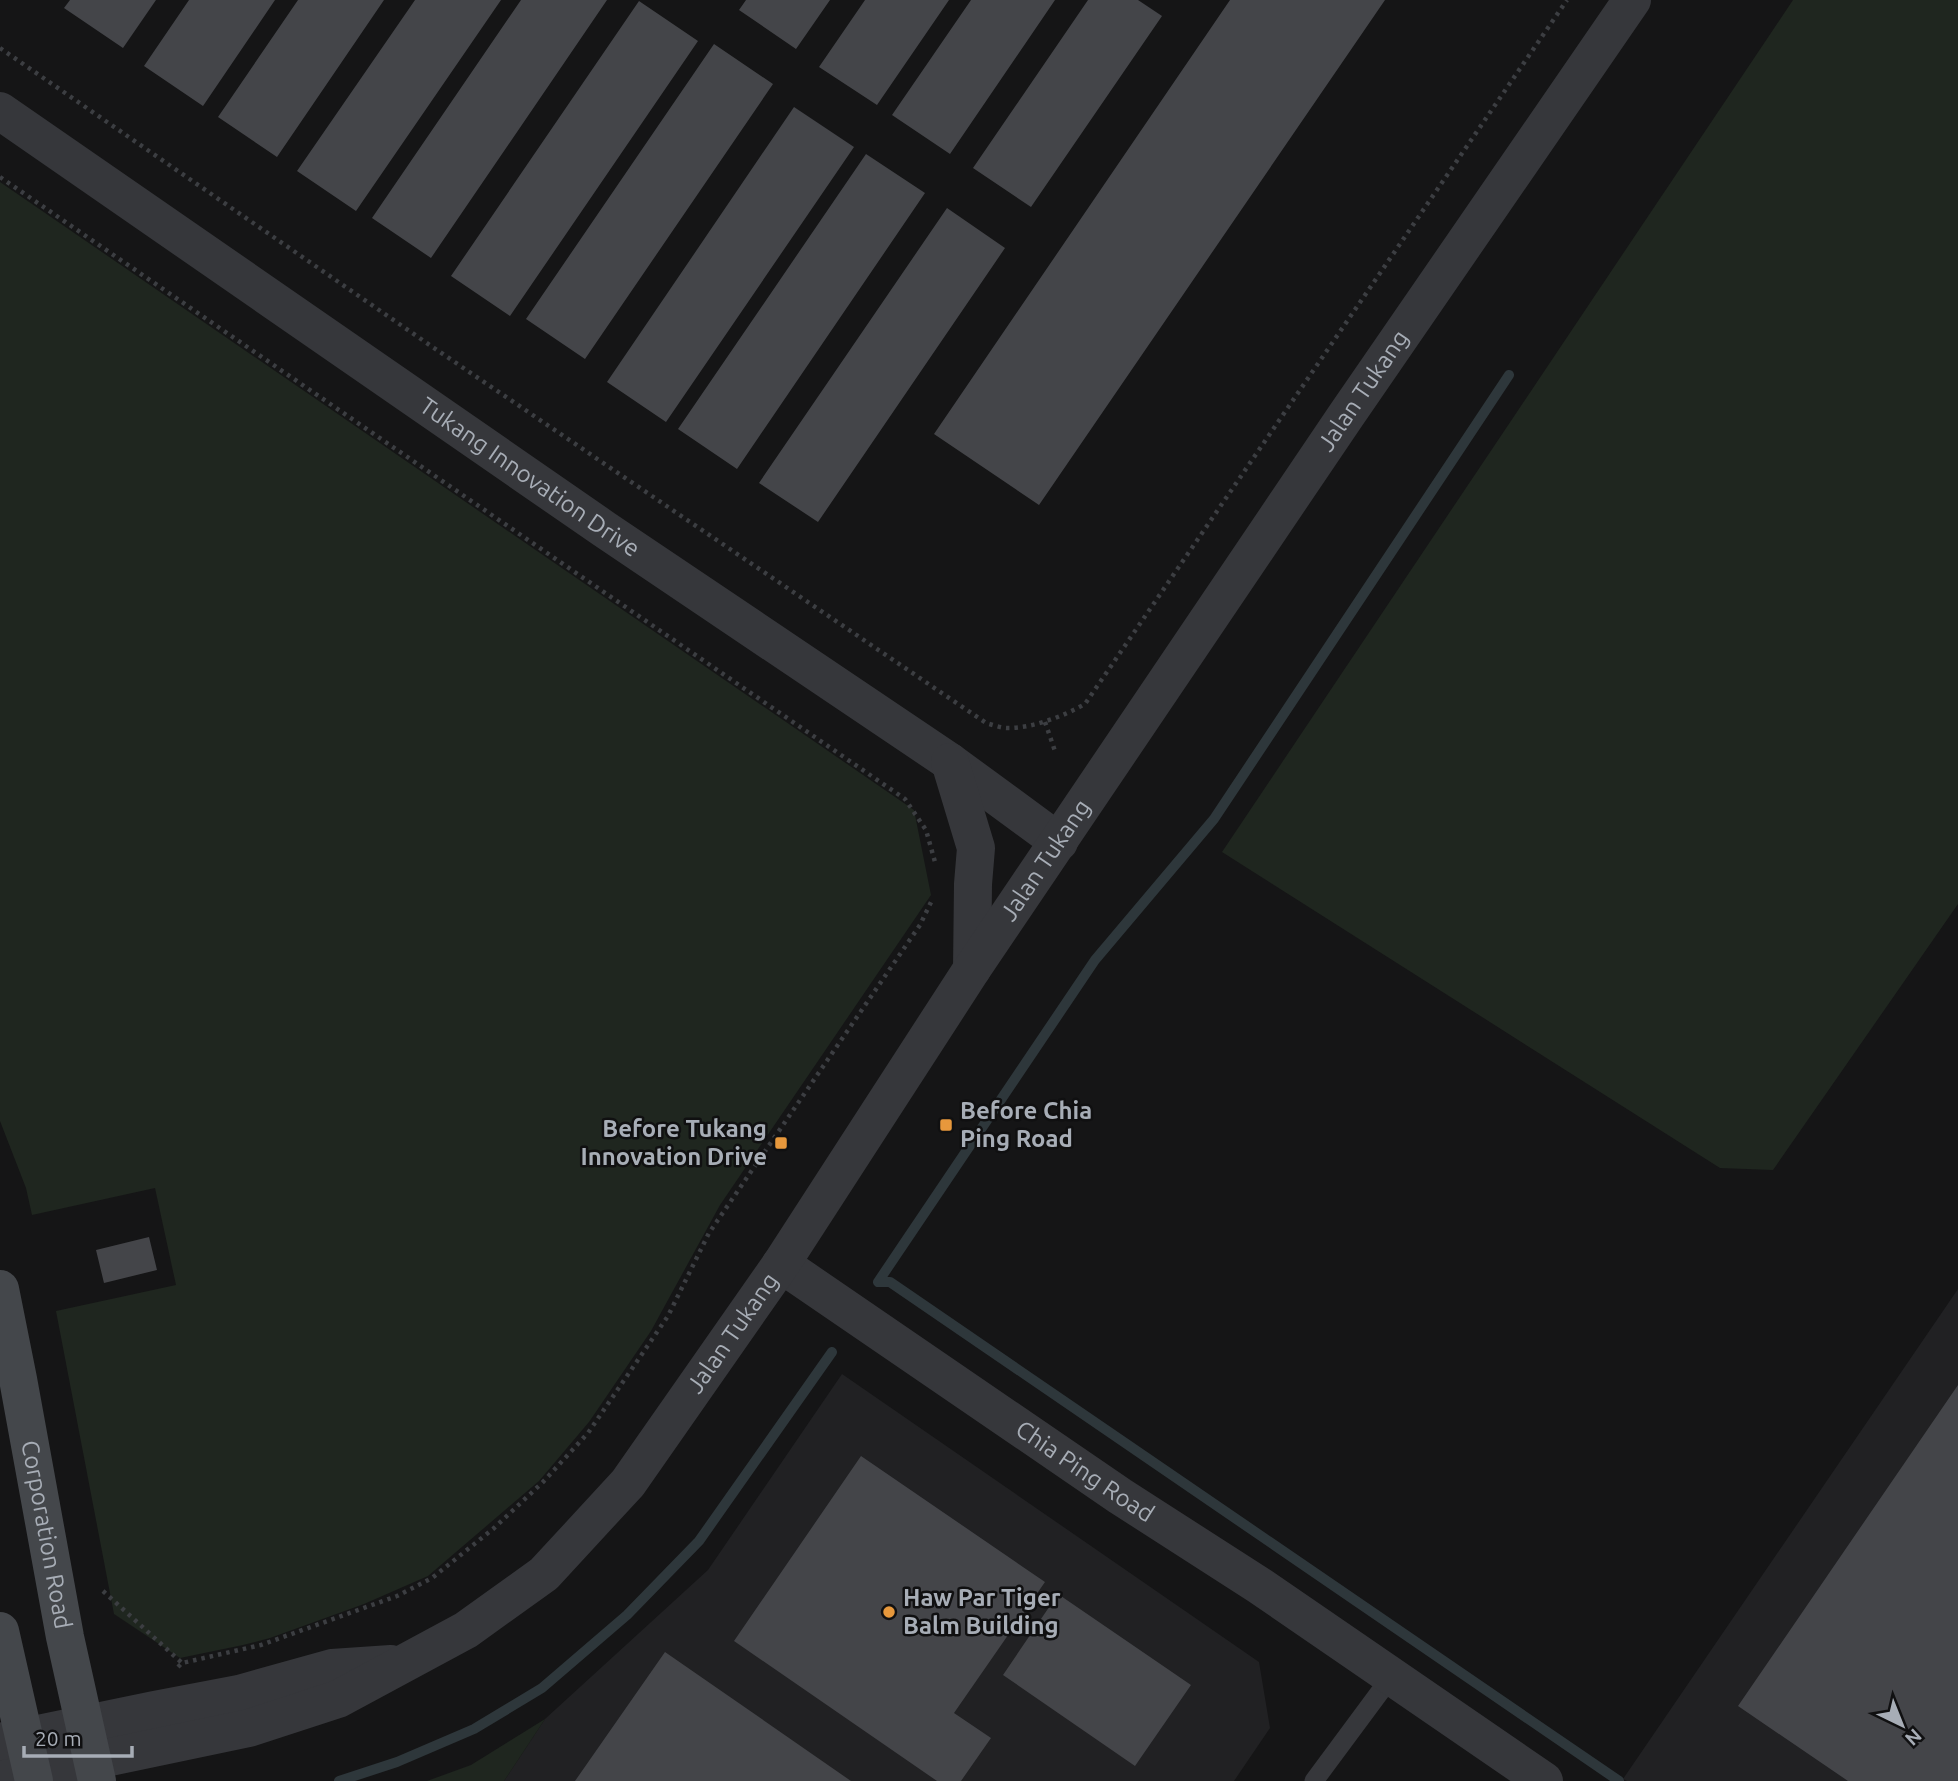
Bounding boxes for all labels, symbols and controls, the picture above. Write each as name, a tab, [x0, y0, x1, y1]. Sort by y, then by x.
street label: Jalan Tukang	[1312, 325, 1414, 456]
street label: Tukang Innovation Drive	[415, 392, 645, 562]
street label: Jalan Tukang	[995, 794, 1096, 926]
place label: Before Chia Ping Road	[960, 1097, 1092, 1152]
place label: Before Tukang Innovation Drive	[581, 1115, 767, 1170]
marker: Before Chia Ping Road	[938, 1117, 954, 1133]
marker: Before Tukang Innovation Drive	[773, 1135, 789, 1151]
street label: Jalan Tukang	[681, 1268, 784, 1398]
street label: Chia Ping Road	[1011, 1415, 1159, 1527]
street label: Corporation Road	[16, 1438, 77, 1631]
place label: Haw Par Tiger Balm Building	[903, 1584, 1061, 1639]
marker: Haw Par Tiger Balm Building	[881, 1604, 897, 1620]
north arrow	[1867, 1690, 1937, 1760]
scale bar	[24, 1714, 133, 1758]
text: N	[1901, 1725, 1926, 1750]
text: 20 m	[35, 1726, 82, 1750]

